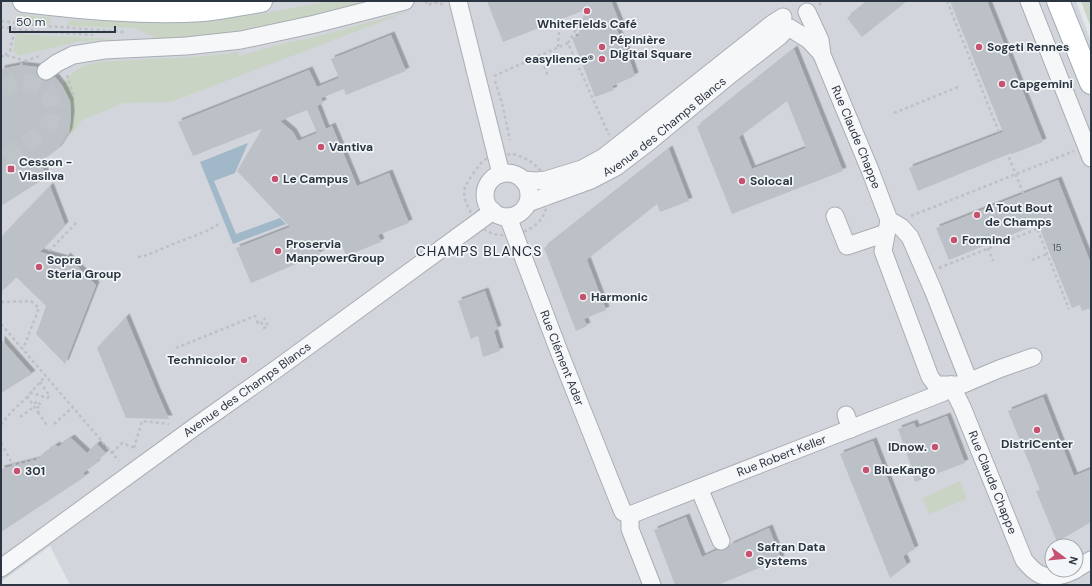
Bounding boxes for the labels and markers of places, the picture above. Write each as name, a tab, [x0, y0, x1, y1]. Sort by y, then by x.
marker: WhiteFields Café	[582, 6, 592, 16]
place label: WhiteFields Café	[537, 16, 637, 32]
place label: Pépinière Digital Square	[610, 32, 692, 62]
place label: Sogeti Rennes	[987, 39, 1069, 55]
marker: Pépinière Digital Square	[597, 42, 607, 52]
marker: Sogeti Rennes	[974, 42, 984, 52]
place label: easylience®	[525, 51, 594, 67]
marker: easylience®	[597, 54, 607, 64]
place label: Capgemini	[1010, 76, 1073, 92]
marker: Capgemini	[997, 79, 1007, 89]
place label: Vantiva	[329, 139, 373, 155]
marker: Vantiva	[316, 142, 326, 152]
place label: Cesson - Viasilva	[19, 154, 72, 184]
marker: Cesson - Viasilva	[6, 164, 16, 174]
place label: Le Campus	[283, 171, 348, 187]
place label: Solocal	[750, 173, 793, 189]
marker: Le Campus	[270, 174, 280, 184]
marker: Solocal	[737, 176, 747, 186]
place label: A Tout Bout de Champs	[985, 200, 1053, 230]
marker: A Tout Bout de Champs	[972, 210, 982, 220]
place label: Formind	[962, 232, 1011, 248]
marker: Formind	[949, 235, 959, 245]
place label: Proservia ManpowerGroup	[286, 236, 385, 266]
marker: Proservia ManpowerGroup	[273, 246, 283, 256]
place label: Sopra Steria Group	[47, 252, 121, 282]
marker: Sopra Steria Group	[34, 262, 44, 272]
place label: Harmonic	[591, 289, 648, 305]
marker: Harmonic	[578, 292, 588, 302]
place label: Technicolor	[167, 352, 236, 368]
marker: Technicolor	[239, 355, 249, 365]
marker: DistriCenter	[1032, 425, 1042, 435]
place label: DistriCenter	[1001, 436, 1073, 452]
place label: IDnow.	[888, 439, 927, 455]
marker: IDnow.	[930, 442, 940, 452]
place label: BlueKango	[874, 462, 936, 478]
place label: 301	[25, 463, 45, 479]
marker: BlueKango	[861, 465, 871, 475]
marker: 301	[12, 466, 22, 476]
place label: Safran Data Systems	[757, 539, 826, 569]
marker: Safran Data Systems	[744, 549, 754, 559]

